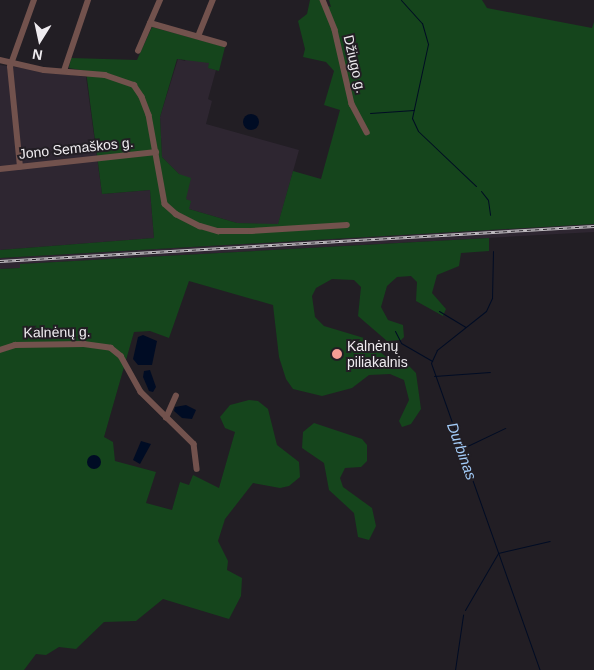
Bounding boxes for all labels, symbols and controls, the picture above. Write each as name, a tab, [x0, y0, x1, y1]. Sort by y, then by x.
north arrow	[15, 15, 65, 65]
street label: Džiugo g.	[340, 33, 370, 95]
text: N	[31, 46, 44, 64]
street label: Jono Semaškos g.	[18, 134, 134, 162]
street label: Kalnėnų g.	[23, 323, 91, 341]
place label: Kalnėnų piliakalnis	[347, 338, 408, 371]
marker: Kalnėnų piliakalnis	[331, 348, 343, 360]
water label: Durbinas	[443, 420, 481, 482]

